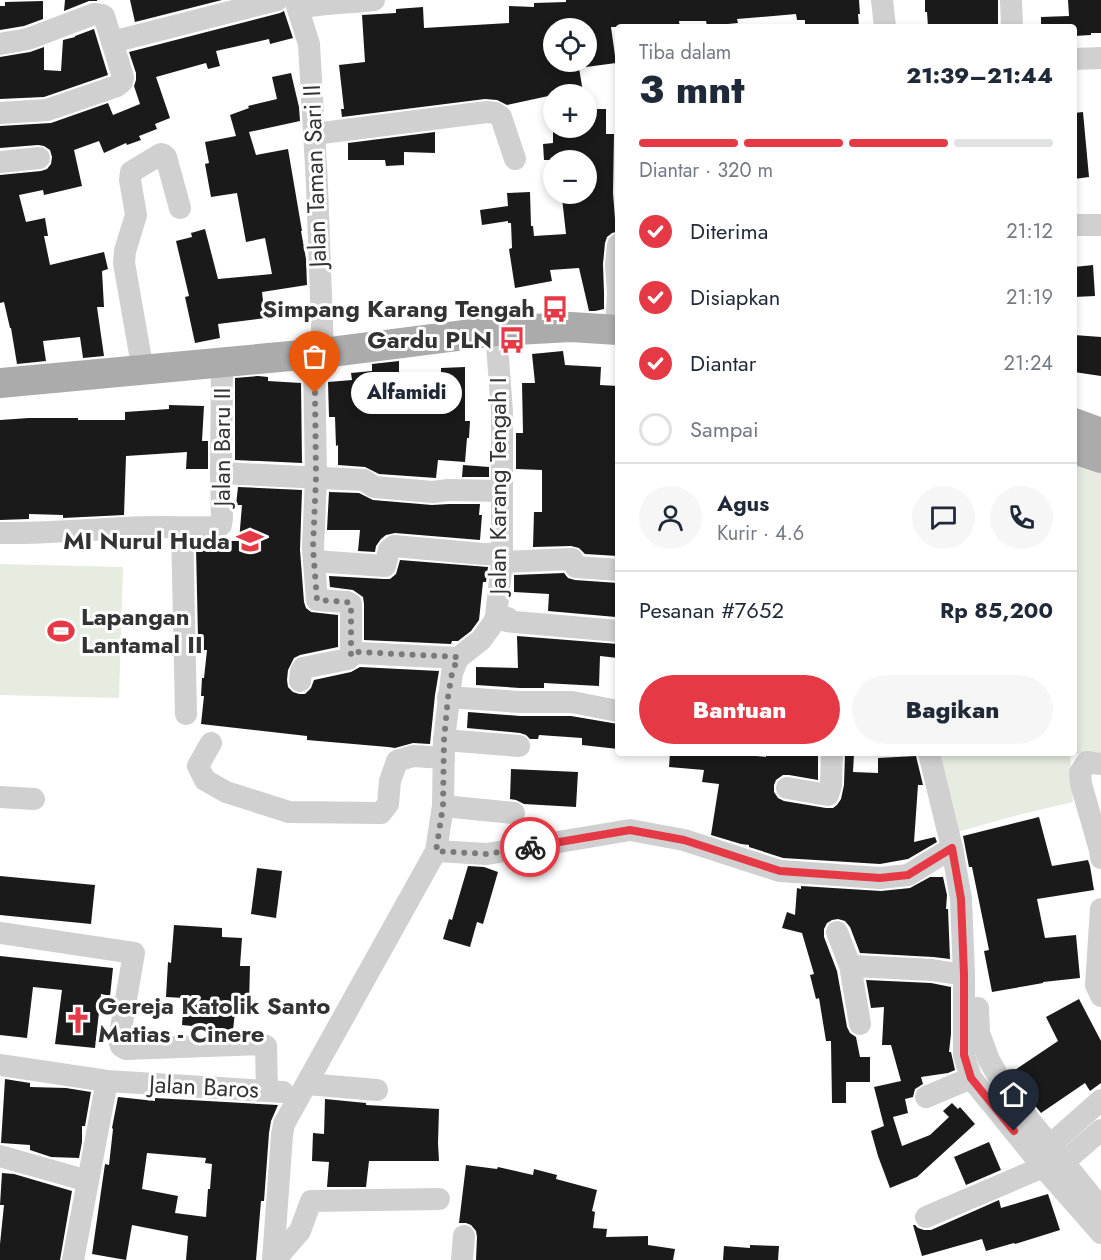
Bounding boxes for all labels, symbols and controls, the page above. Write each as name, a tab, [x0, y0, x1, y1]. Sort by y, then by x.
map controls	[543, 18, 597, 204]
button: locate	[543, 18, 597, 72]
text: Tiba dalam	[639, 38, 731, 67]
text: 21:39–21:44	[906, 59, 1053, 91]
text: 3 mnt	[639, 61, 745, 118]
street label: Jalan Taman Sari II	[294, 84, 335, 271]
button: +	[543, 84, 597, 138]
button: −	[543, 150, 597, 204]
text: Diantar · 320 m	[639, 156, 773, 185]
icon: check	[639, 215, 672, 248]
text: Diterima	[690, 215, 768, 247]
text: 21:12	[1006, 217, 1053, 246]
icon: check	[639, 281, 672, 314]
text: Disiapkan	[690, 281, 780, 313]
text: 21:19	[1006, 283, 1053, 312]
place label: Simpang Karang Tengah	[262, 291, 535, 326]
bus stop icon: Simpang Karang Tengah	[540, 294, 570, 324]
place label: Gardu PLN	[367, 322, 492, 357]
bus stop icon: Gardu PLN	[497, 325, 527, 355]
pin	[289, 331, 340, 393]
icon: bag	[298, 340, 331, 373]
icon: check	[639, 347, 672, 380]
text: Diantar	[690, 347, 756, 379]
text: 21:24	[1004, 349, 1053, 378]
callout: Alfamidi	[351, 372, 462, 414]
street label: Jalan Karang Tengah I	[480, 377, 515, 598]
text: Alfamidi	[367, 378, 446, 407]
street label: Jalan Baru II	[204, 388, 239, 509]
text: Sampai	[690, 413, 759, 445]
button: person	[639, 486, 702, 549]
button: chat	[912, 486, 975, 549]
button: phone	[990, 486, 1053, 549]
text: Agus	[717, 487, 769, 519]
text: Kurir · 4.6	[717, 519, 804, 548]
place label: MI Nurul Huda	[63, 523, 230, 558]
school or university icon: MI Nurul Huda	[235, 526, 265, 556]
text: Pesanan #7652	[639, 594, 784, 626]
text: Rp 85,200	[940, 594, 1053, 626]
place label: Lapangan Lantamal II	[81, 599, 203, 662]
sports icon: Lapangan Lantamal II	[46, 616, 76, 646]
button: Bantuan	[639, 675, 840, 744]
button: Bagikan	[852, 675, 1053, 744]
courier	[500, 817, 560, 877]
icon: bike	[514, 831, 547, 864]
place label: Gereja Katolik Santo Matias - Cinere	[98, 988, 330, 1051]
church icon: Gereja Katolik Santo Matias - Cinere	[63, 1005, 93, 1035]
street label: Jalan Baros	[145, 1066, 260, 1107]
pin	[988, 1069, 1039, 1131]
icon: home	[997, 1078, 1030, 1111]

